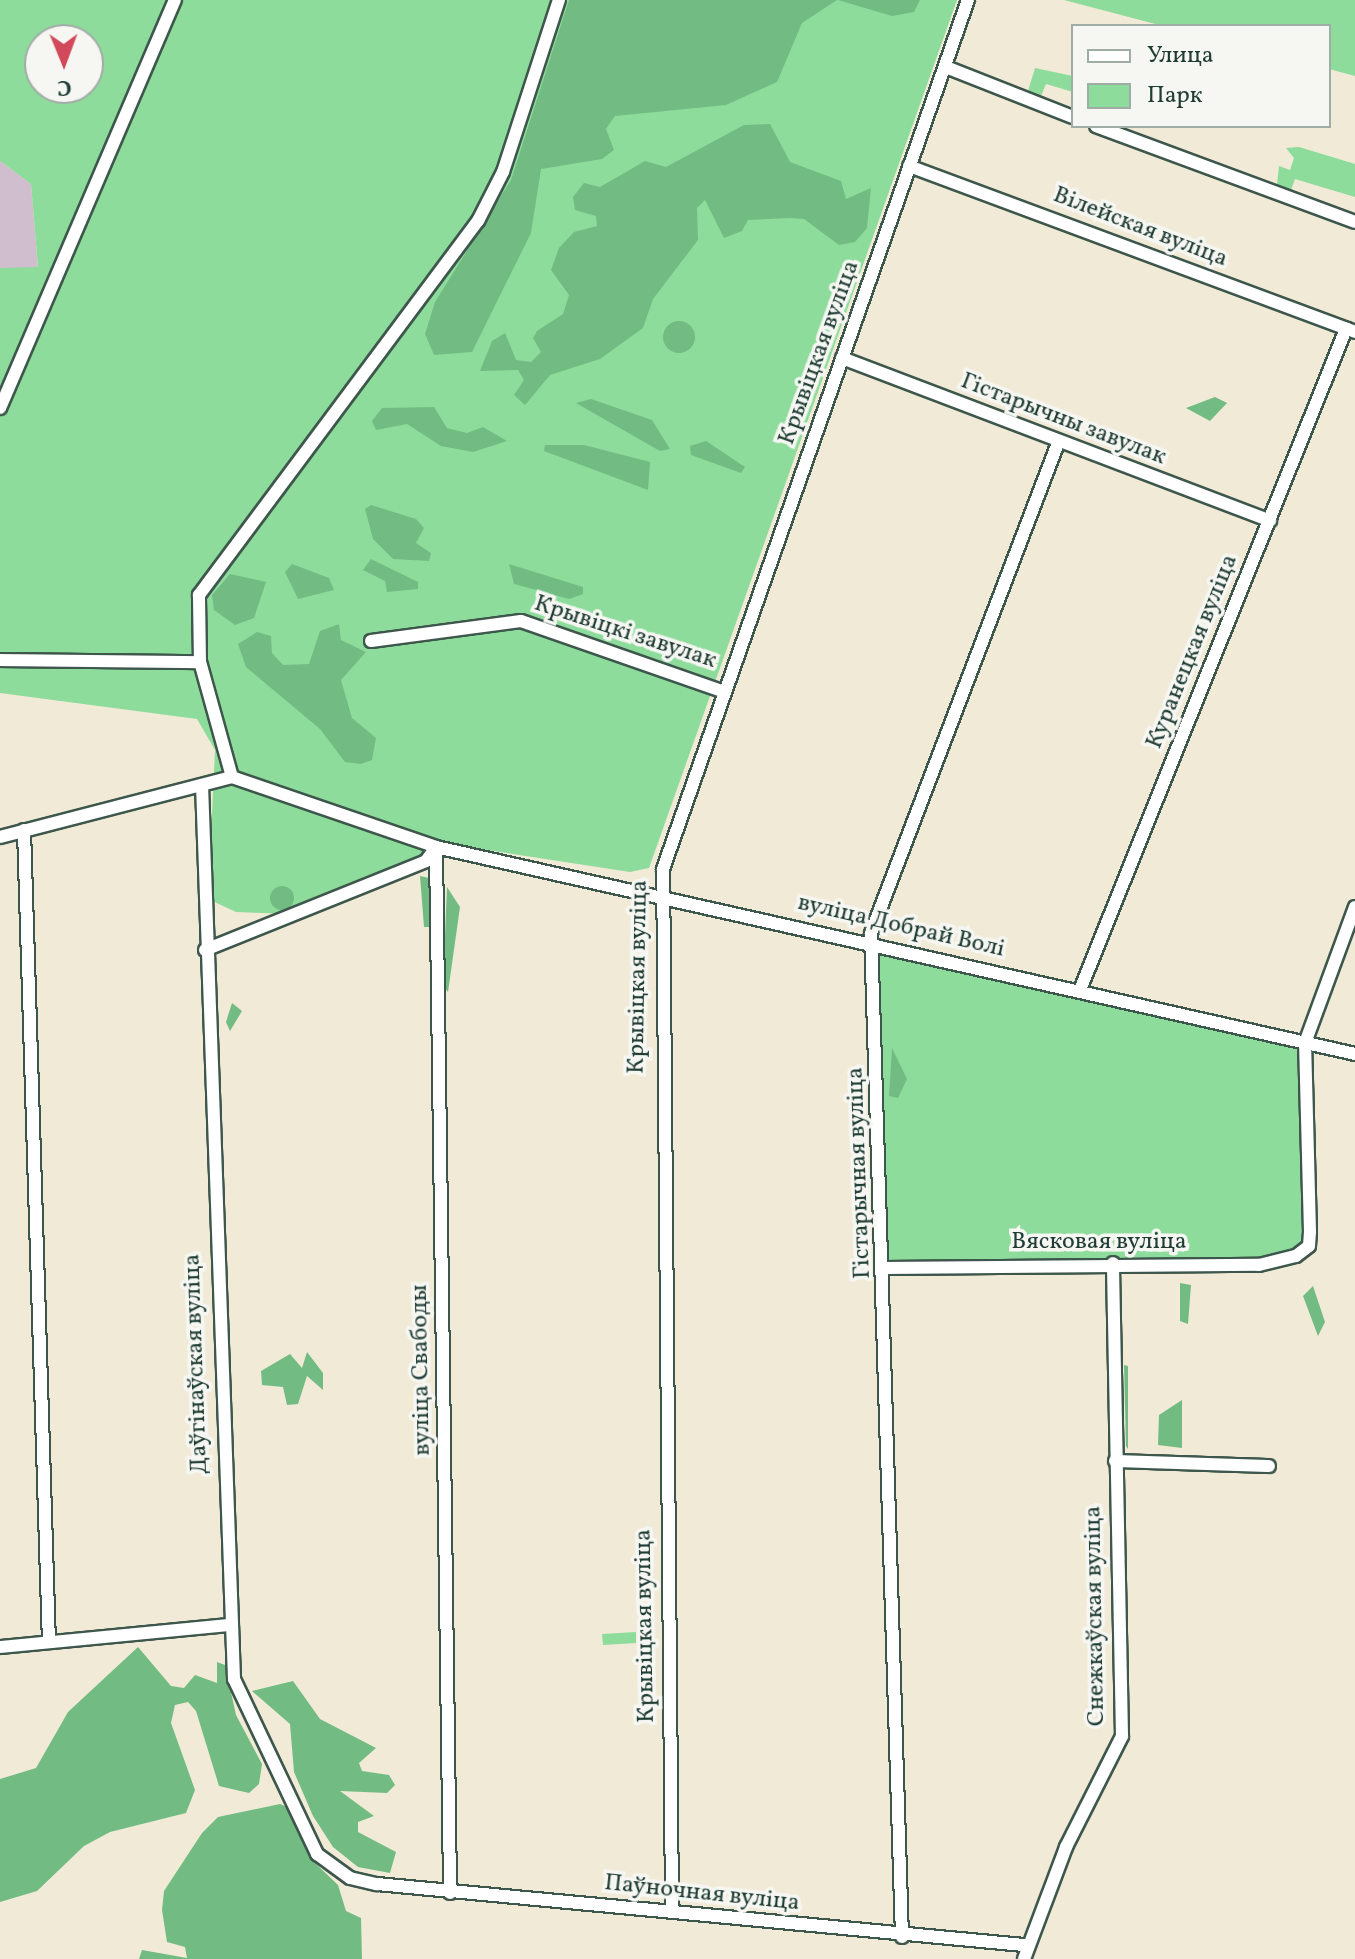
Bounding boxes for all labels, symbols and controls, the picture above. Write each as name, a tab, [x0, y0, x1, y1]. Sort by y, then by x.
north arrow	[24, 24, 104, 104]
legend	[1071, 24, 1331, 128]
text: Улица	[1147, 39, 1214, 73]
text: С	[57, 71, 72, 102]
text: Парк	[1147, 79, 1203, 113]
street label: Вілейская вуліца	[1049, 181, 1231, 275]
street label: Крывіцкая вуліца	[773, 257, 867, 449]
street label: Гістарычны завулак	[956, 368, 1170, 472]
street label: Куранецкая вуліца	[1141, 551, 1245, 753]
street label: Крывіцкі завулак	[530, 590, 720, 676]
street label: Крывіцкая вуліца	[623, 880, 655, 1074]
street label: вуліца Добрай Волі	[795, 889, 1007, 965]
street label: Гістарычная вуліца	[842, 1067, 878, 1279]
street label: Вясковая вуліца	[1011, 1229, 1187, 1257]
street label: Даўгінаўская вуліца	[179, 1253, 215, 1475]
street label: вуліца Свабоды	[406, 1284, 438, 1456]
street label: Снежкаўская вуліца	[1080, 1506, 1112, 1726]
street label: Крывіцкая вуліца	[630, 1529, 662, 1723]
street label: Паўночная вуліца	[603, 1869, 801, 1919]

